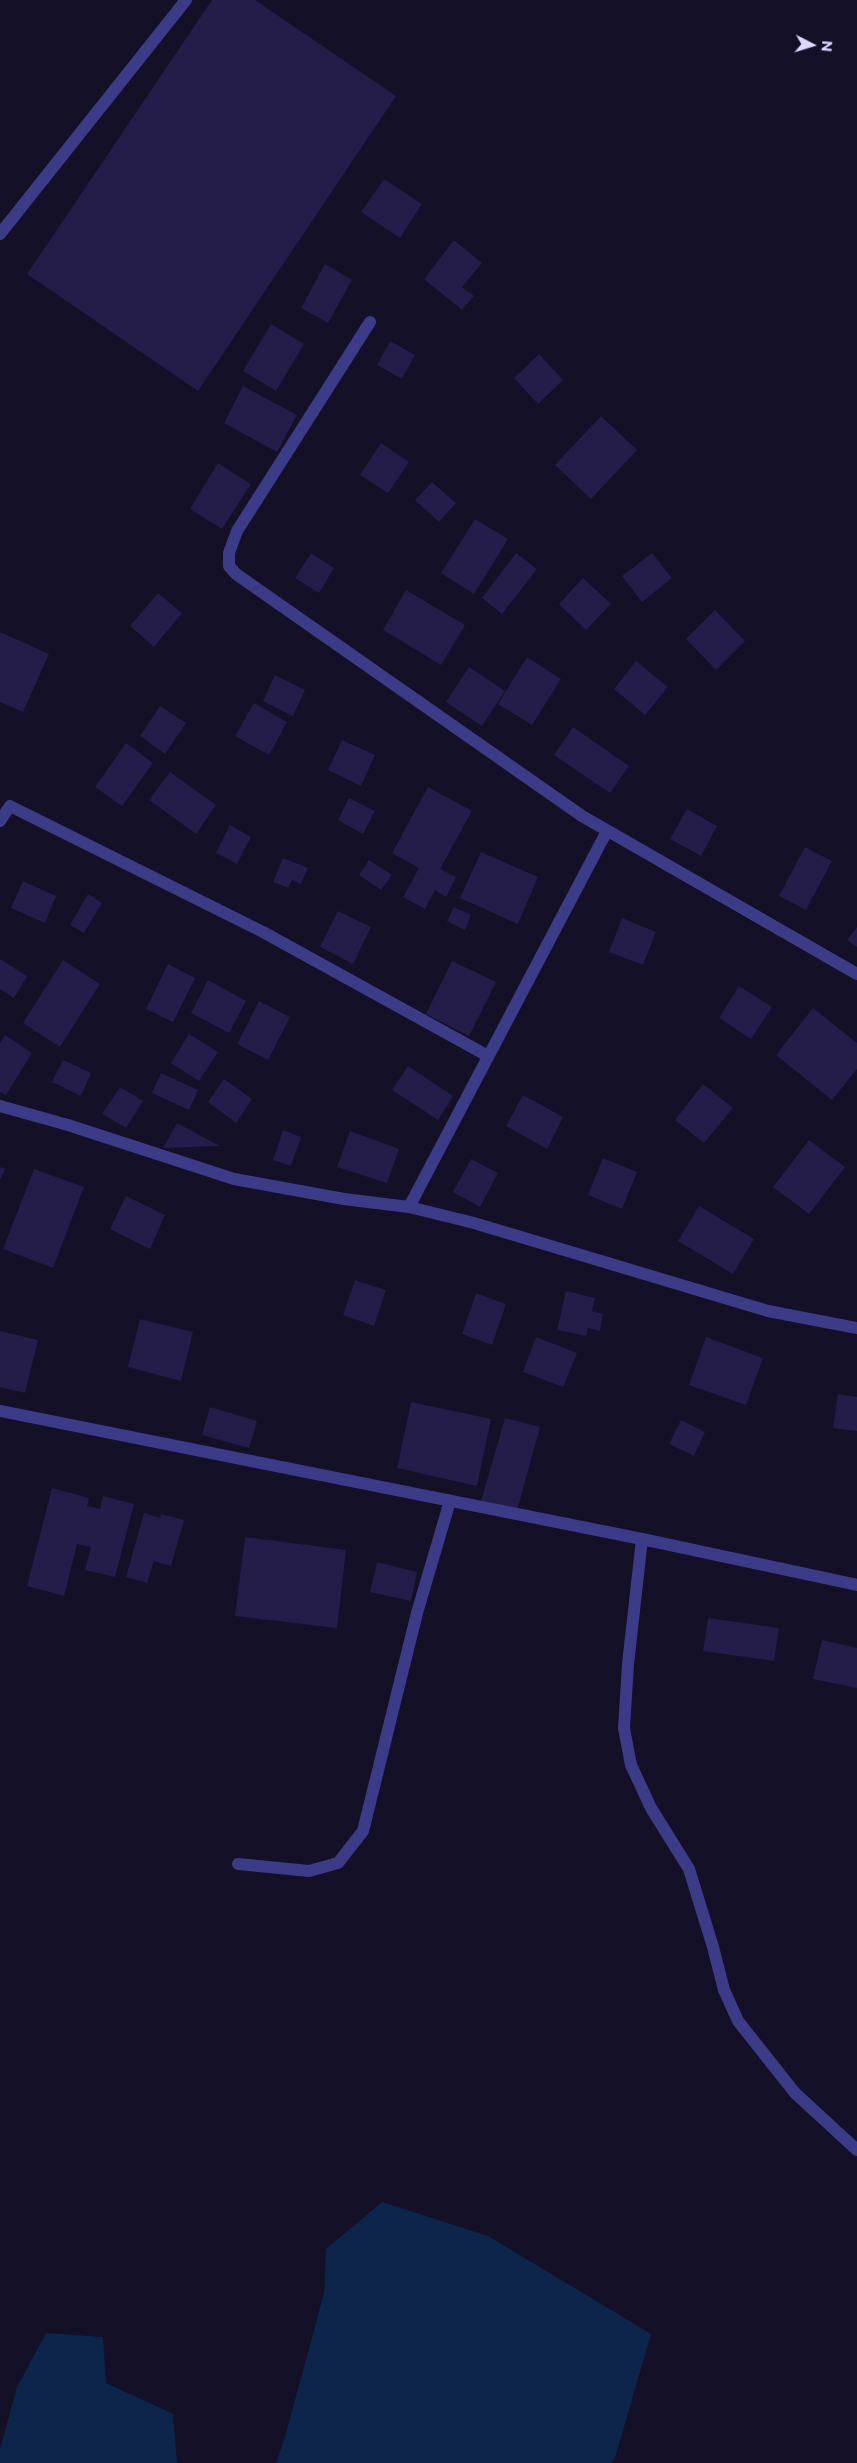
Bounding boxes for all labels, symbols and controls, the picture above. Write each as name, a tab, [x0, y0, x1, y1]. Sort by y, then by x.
north arrow	[787, 20, 837, 70]
text: N	[817, 40, 836, 53]

